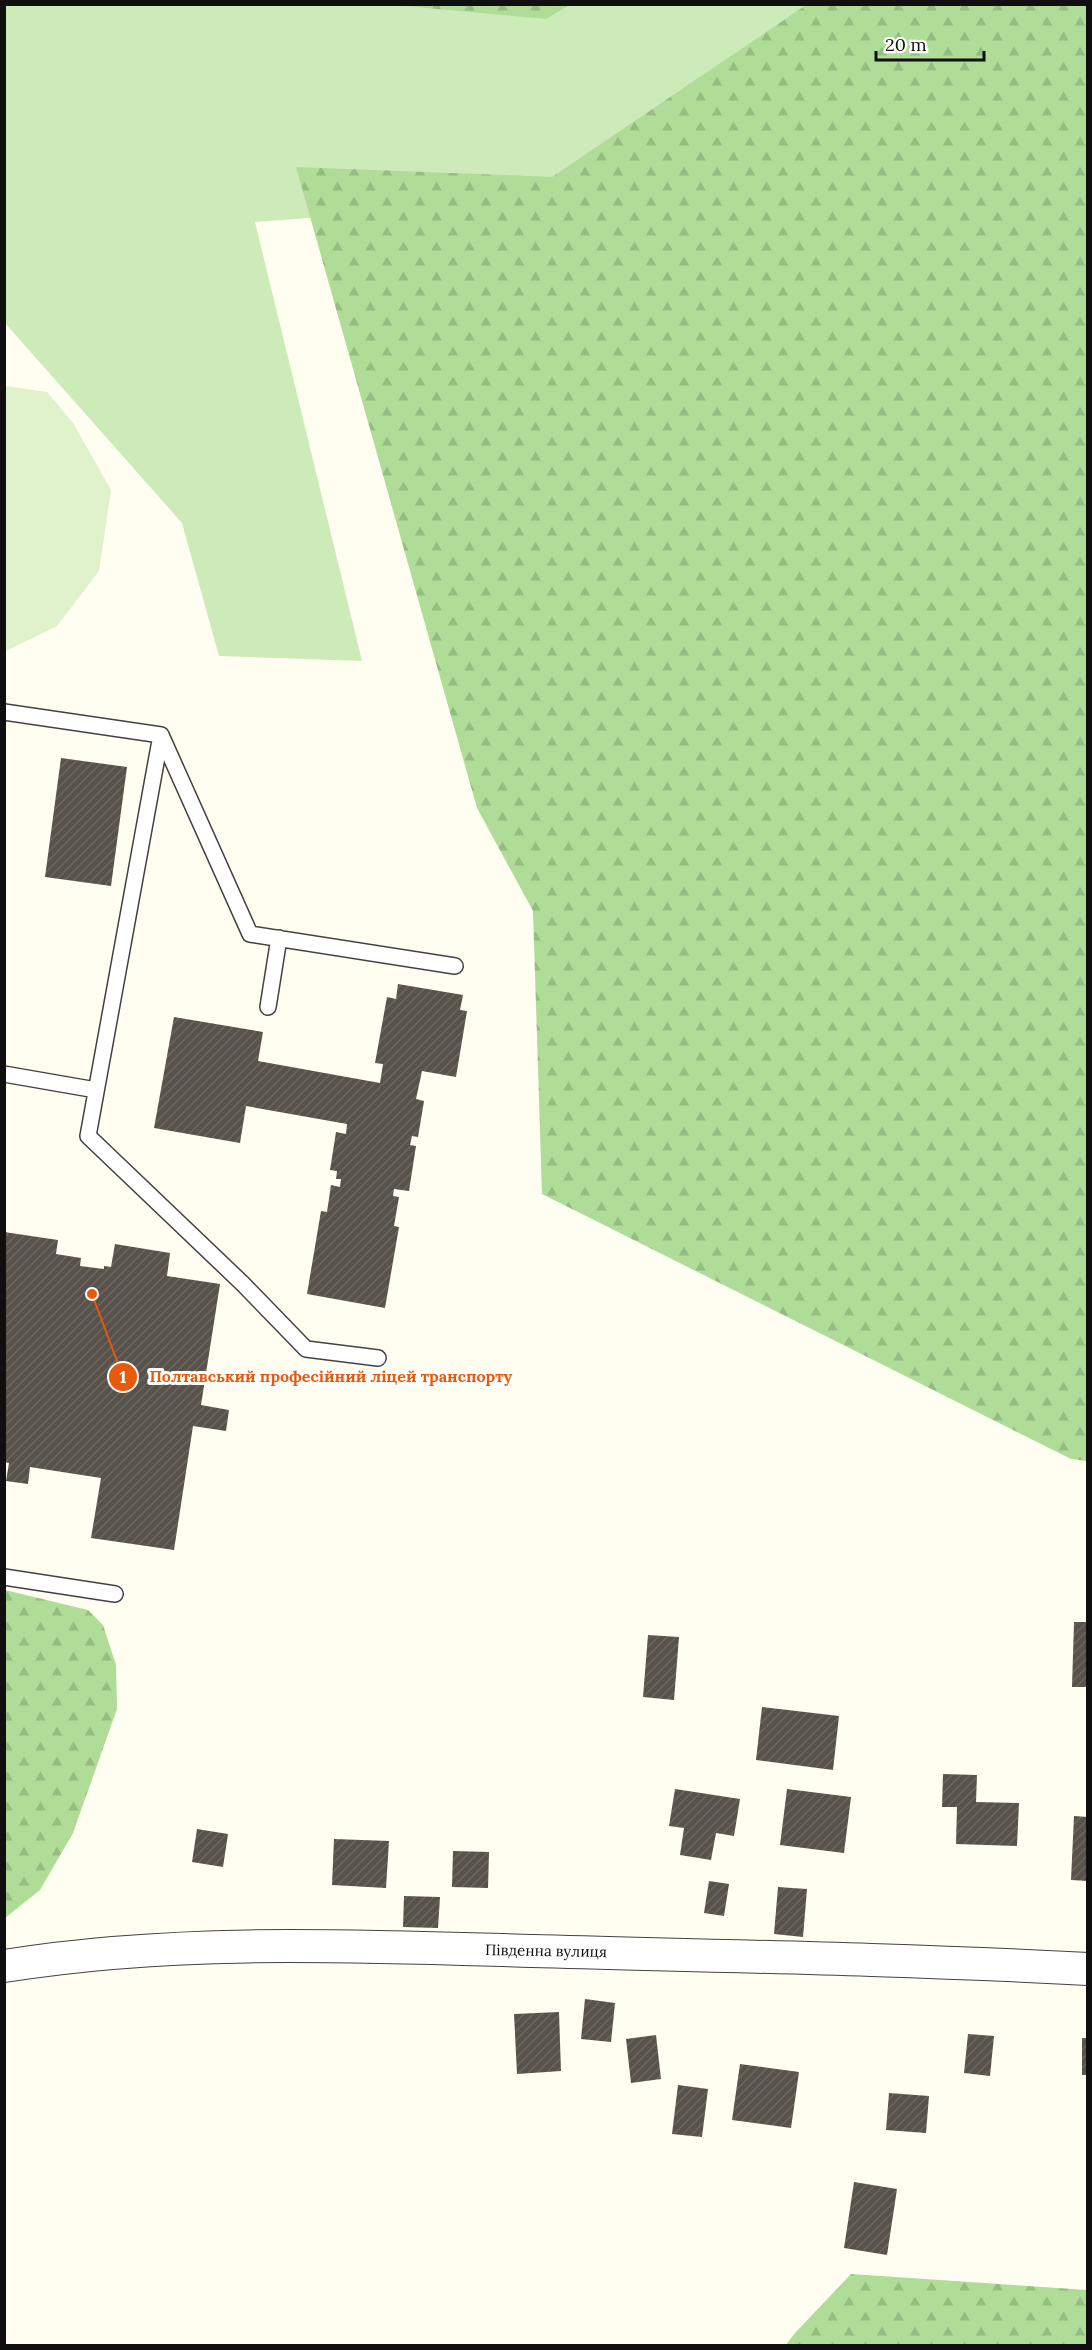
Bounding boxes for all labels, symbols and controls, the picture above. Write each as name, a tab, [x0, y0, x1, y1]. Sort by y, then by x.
scale bar	[876, 24, 984, 62]
text: 20 m	[885, 33, 927, 56]
callout: Полтавський професійний ліцей транспорту	[108, 1360, 524, 1394]
text: 1	[119, 1365, 127, 1388]
text: Полтавський професійний ліцей транспорту	[150, 1366, 513, 1386]
street label: Південна вулиця	[485, 1940, 607, 1961]

